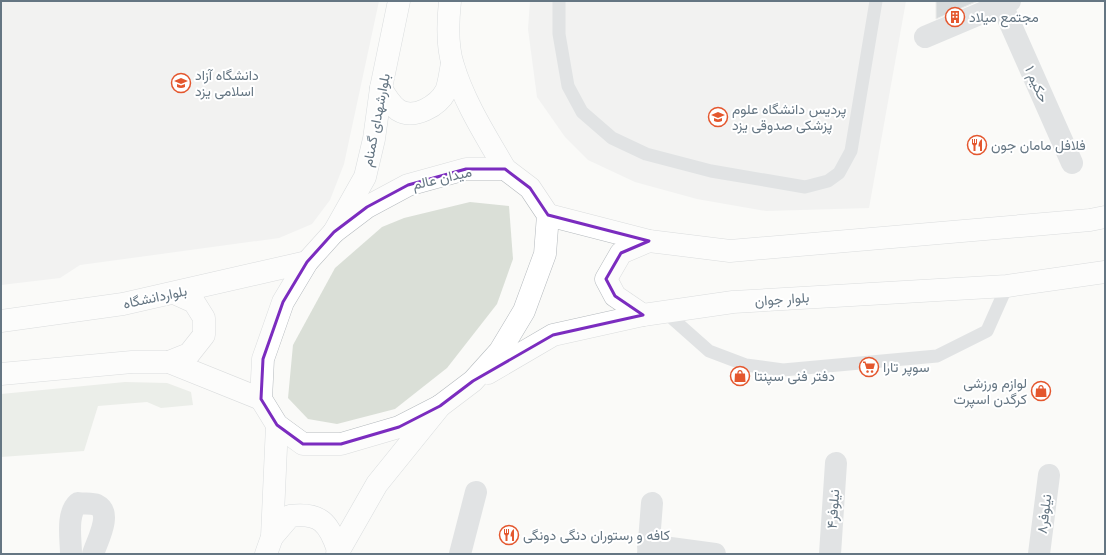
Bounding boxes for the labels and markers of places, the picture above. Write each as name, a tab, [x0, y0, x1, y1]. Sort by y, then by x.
building icon: مجتمع میلاد	[944, 6, 966, 28]
place label: مجتمع میلاد	[969, 8, 1039, 28]
place label: دانشگاه آزاد اسلامی یزد	[195, 66, 259, 100]
school or university icon: دانشگاه آزاد اسلامی یزد	[170, 72, 192, 94]
place label: پردیس دانشگاه علوم پزشکی صدوقی یزد	[732, 100, 846, 135]
school or university icon: پردیس دانشگاه علوم پزشکی صدوقی یزد	[707, 106, 729, 128]
restaurant icon: فلافل مامان جون	[966, 134, 988, 156]
place label: فلافل مامان جون	[991, 136, 1086, 154]
supermarket icon: سوپر تارا	[858, 356, 880, 378]
place label: سوپر تارا	[883, 358, 930, 377]
shop icon: دفتر فنی سپنتا	[729, 365, 751, 387]
place label: دفتر فنی سپنتا	[754, 367, 835, 386]
place label: لوازم ورزشی کرگدن اسپرت	[953, 374, 1027, 409]
shop icon: لوازم ورزشی کرگدن اسپرت	[1030, 380, 1052, 402]
restaurant icon: کافه و رستوران دنگی دونگی	[498, 524, 520, 546]
place label: کافه و رستوران دنگی دونگی	[523, 526, 670, 544]

